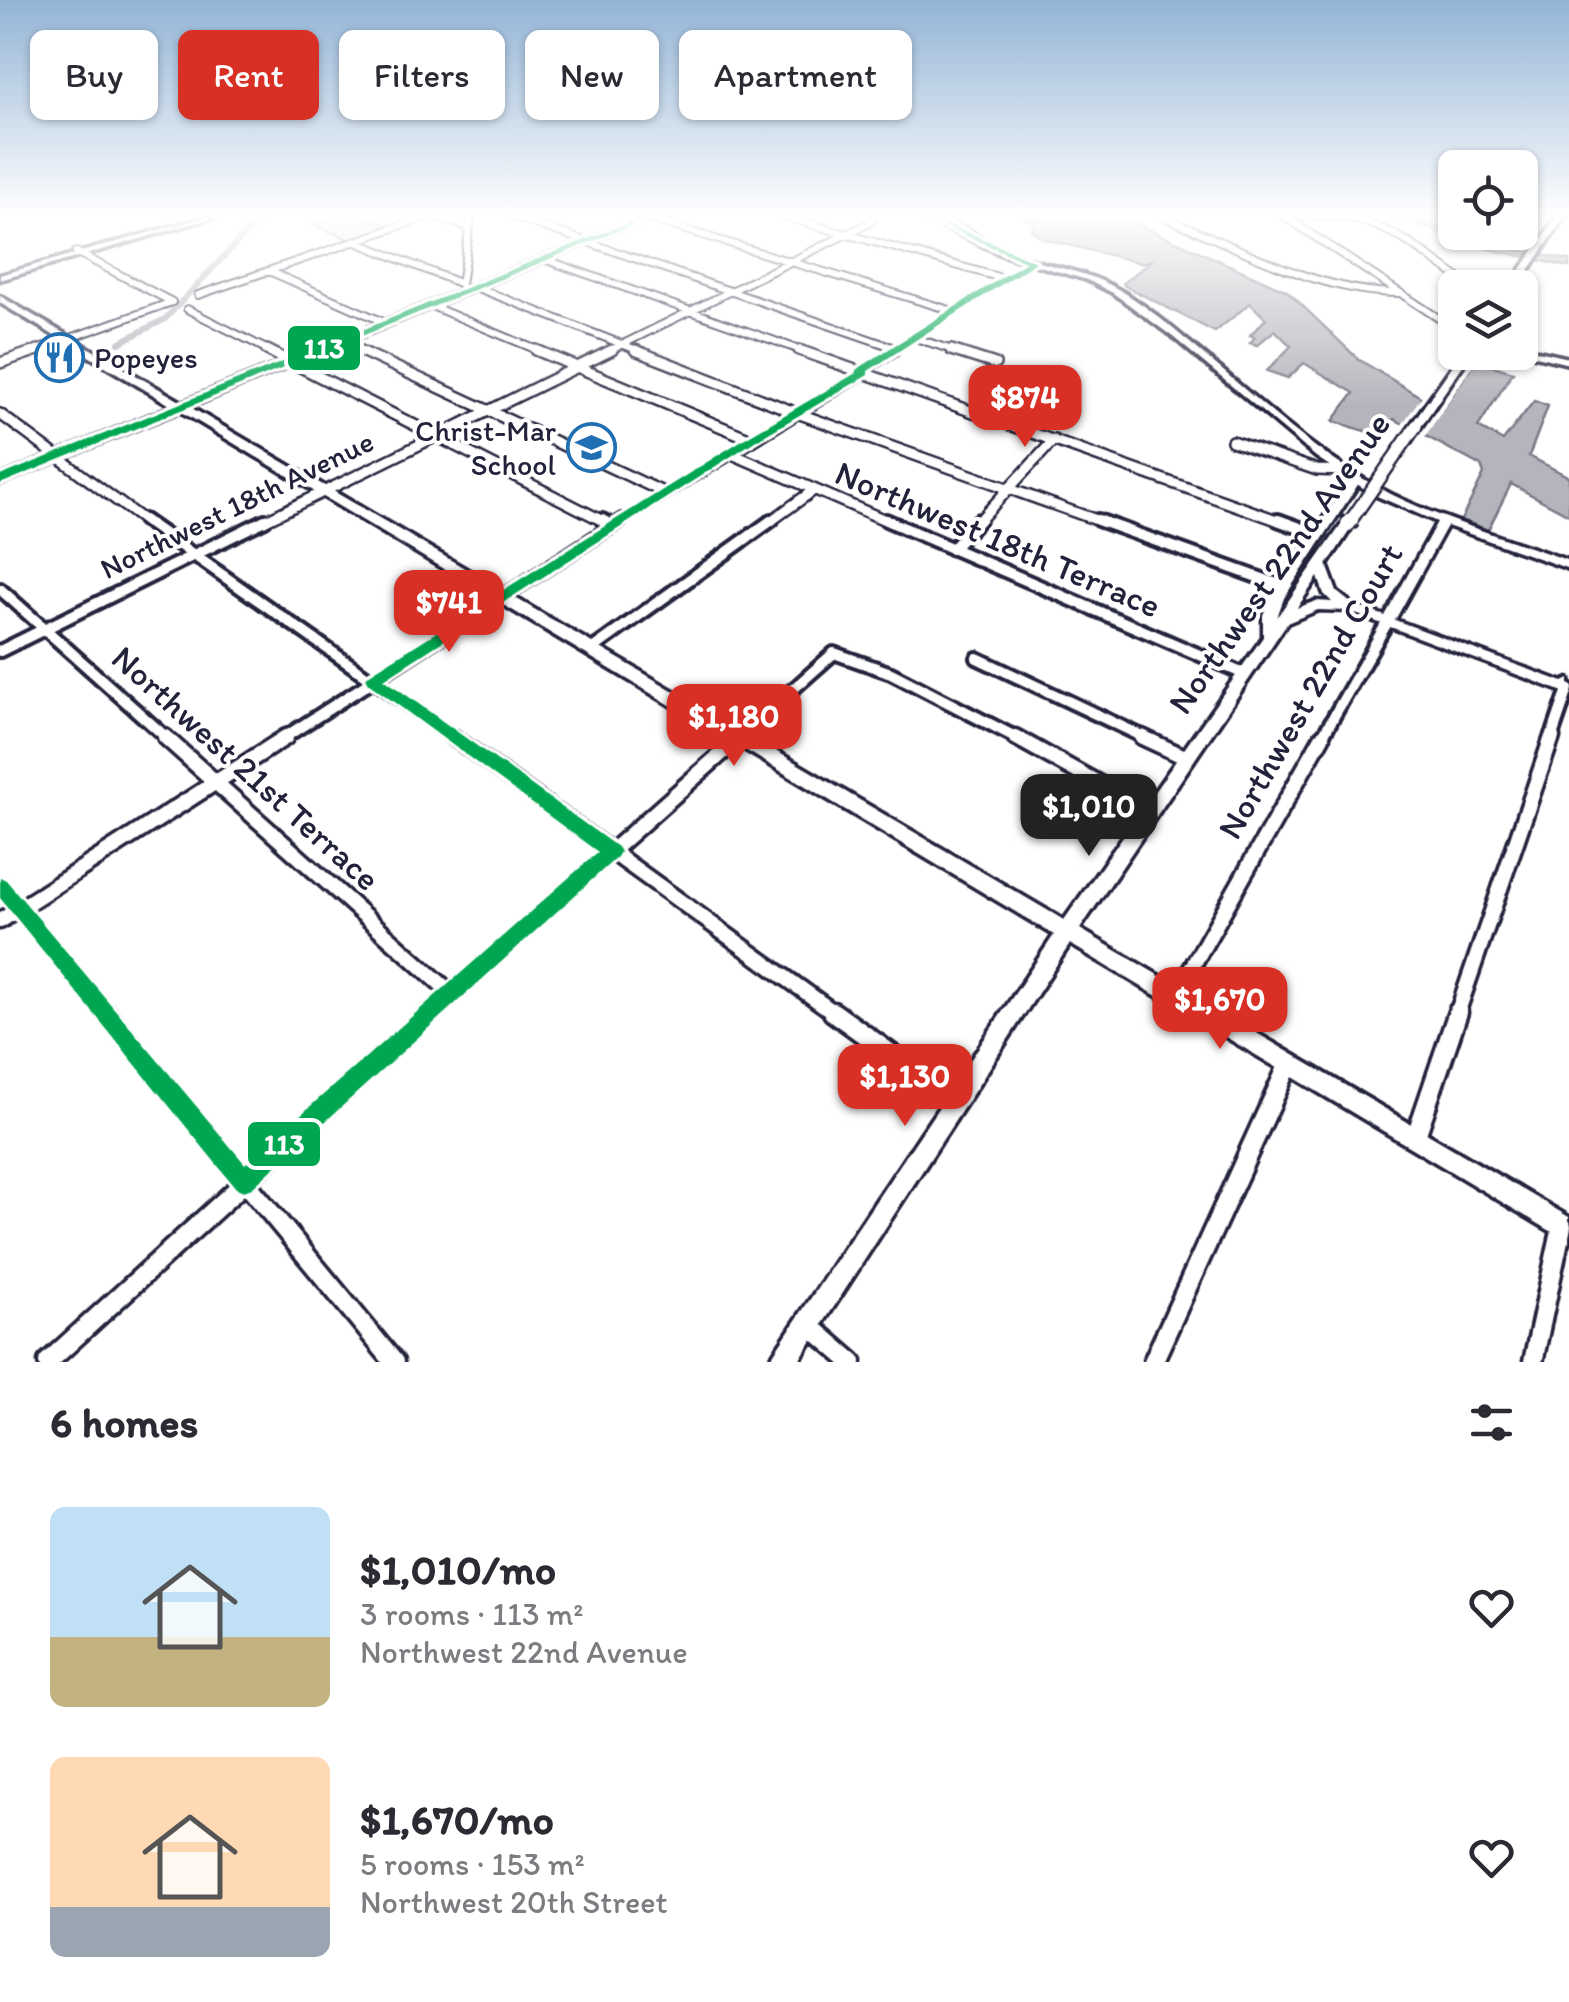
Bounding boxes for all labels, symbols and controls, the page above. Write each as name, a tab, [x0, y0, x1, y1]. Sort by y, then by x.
chip: Buy	[30, 30, 158, 120]
chip: Rent	[178, 30, 319, 120]
chip: Filters	[339, 30, 505, 120]
chip: New	[525, 30, 659, 120]
chip: Apartment	[679, 30, 912, 120]
map controls	[1438, 150, 1538, 370]
button: locate	[1438, 150, 1538, 250]
button: layers	[1438, 270, 1538, 370]
line badge: 113	[286, 324, 362, 372]
text: 113	[303, 331, 345, 365]
restaurant icon: Popeyes	[33, 332, 85, 384]
place label: Popeyes	[94, 339, 198, 376]
pin: $874	[966, 365, 1084, 450]
text: $874	[991, 378, 1059, 416]
street label: Northwest 22nd Avenue	[1159, 404, 1399, 722]
place label: Christ-Mar School	[415, 412, 557, 483]
street label: Northwest 18th Avenue	[94, 422, 380, 587]
school or university icon: Christ-Mar School	[565, 422, 617, 474]
street label: Northwest 18th Terrace	[829, 451, 1167, 627]
street label: Northwest 22nd Court	[1208, 536, 1412, 846]
pin: $741	[390, 570, 508, 655]
text: $741	[416, 583, 482, 621]
street label: Northwest 21st Terrace	[103, 637, 389, 899]
pin: $1,180	[653, 684, 815, 769]
text: $1,180	[689, 697, 779, 735]
pin: $1,010	[1008, 774, 1170, 859]
text: $1,010	[1043, 787, 1135, 825]
pin: $1,670	[1139, 967, 1301, 1052]
text: $1,670	[1174, 980, 1266, 1018]
pin: $1,130	[824, 1044, 986, 1129]
text: $1,130	[860, 1057, 950, 1095]
line badge: 113	[246, 1120, 322, 1168]
text: 113	[263, 1127, 305, 1161]
icon: filters	[1464, 1395, 1519, 1450]
text: 6 homes	[50, 1397, 198, 1448]
text: $1,010/mo	[360, 1544, 556, 1595]
icon: home	[130, 1547, 250, 1667]
icon: heart	[1464, 1580, 1519, 1635]
text: 3 rooms · 113 m²	[360, 1595, 583, 1633]
text: Northwest 22nd Avenue	[360, 1633, 688, 1671]
text: $1,670/mo	[360, 1794, 554, 1845]
icon: home	[130, 1797, 250, 1917]
icon: heart	[1464, 1830, 1519, 1885]
text: 5 rooms · 153 m²	[360, 1845, 585, 1883]
text: Northwest 20th Street	[360, 1883, 667, 1921]

